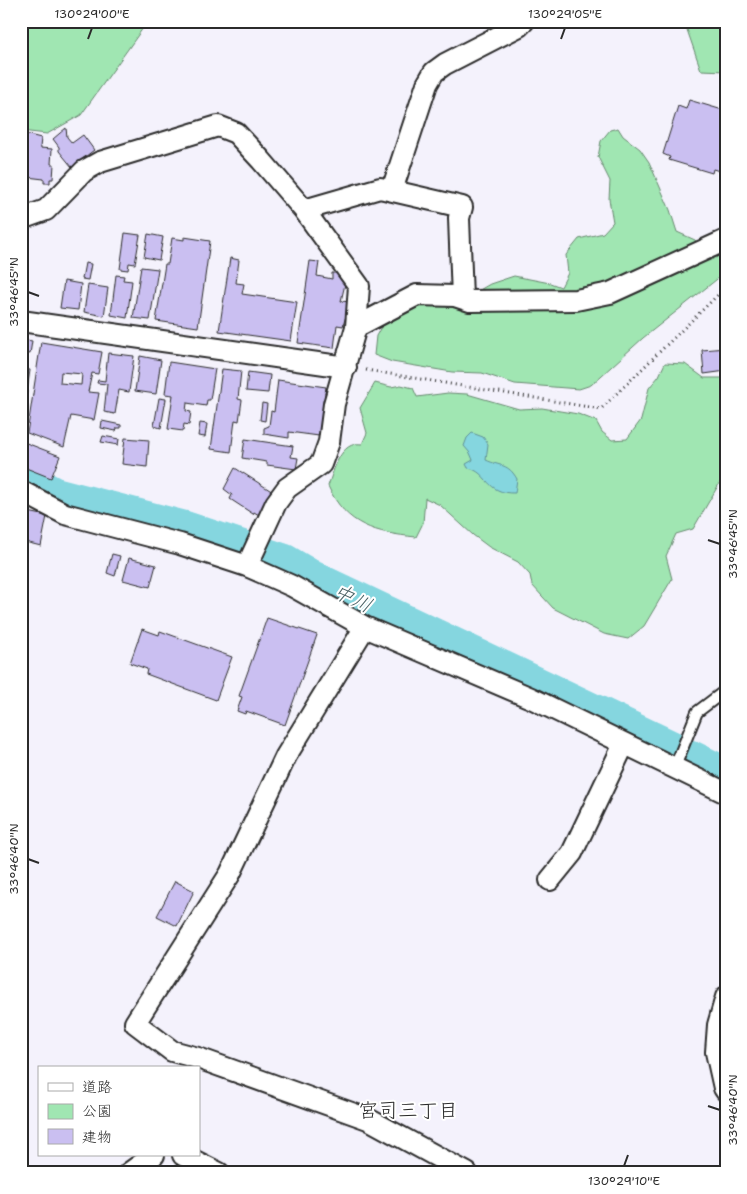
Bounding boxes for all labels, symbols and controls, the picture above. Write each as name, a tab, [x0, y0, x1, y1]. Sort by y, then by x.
text: 130°29'00"E	[54, 6, 130, 22]
text: 130°29'05"E	[528, 6, 602, 22]
text: 33°46'45"N	[6, 257, 22, 327]
text: 33°46'45"N	[725, 509, 741, 579]
water label: 中川	[329, 578, 377, 618]
text: 33°46'40"N	[6, 823, 22, 895]
legend	[38, 1066, 200, 1156]
text: 33°46'40"N	[725, 1074, 741, 1146]
text: 道路	[82, 1077, 112, 1097]
district label: 宮司三丁目	[358, 1097, 458, 1123]
text: 公園	[82, 1101, 112, 1121]
text: 建物	[82, 1127, 112, 1147]
text: 130°29'10"E	[588, 1173, 660, 1189]

